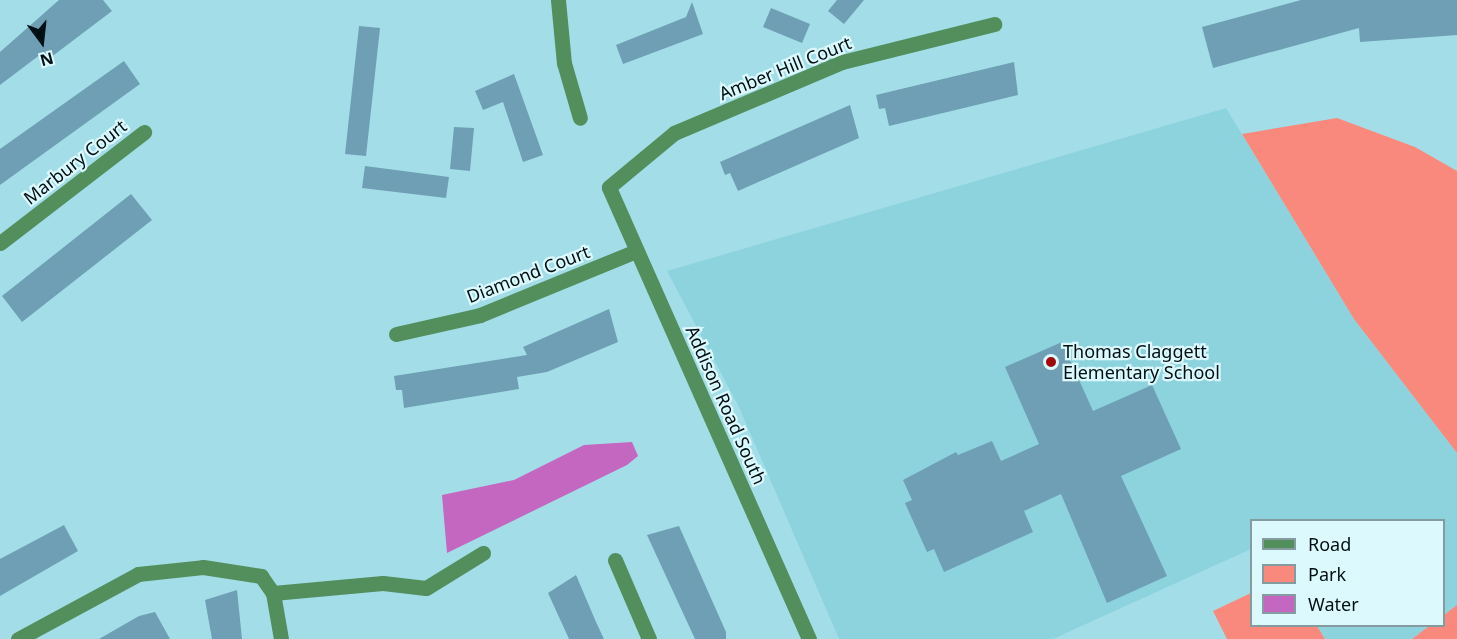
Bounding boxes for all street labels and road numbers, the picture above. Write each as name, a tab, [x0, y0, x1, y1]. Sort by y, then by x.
street label: Amber Hill Court	[716, 32, 854, 104]
street label: Marbury Court	[19, 115, 131, 209]
street label: Diamond Court	[464, 241, 592, 307]
street label: Addison Road South	[681, 322, 771, 488]

